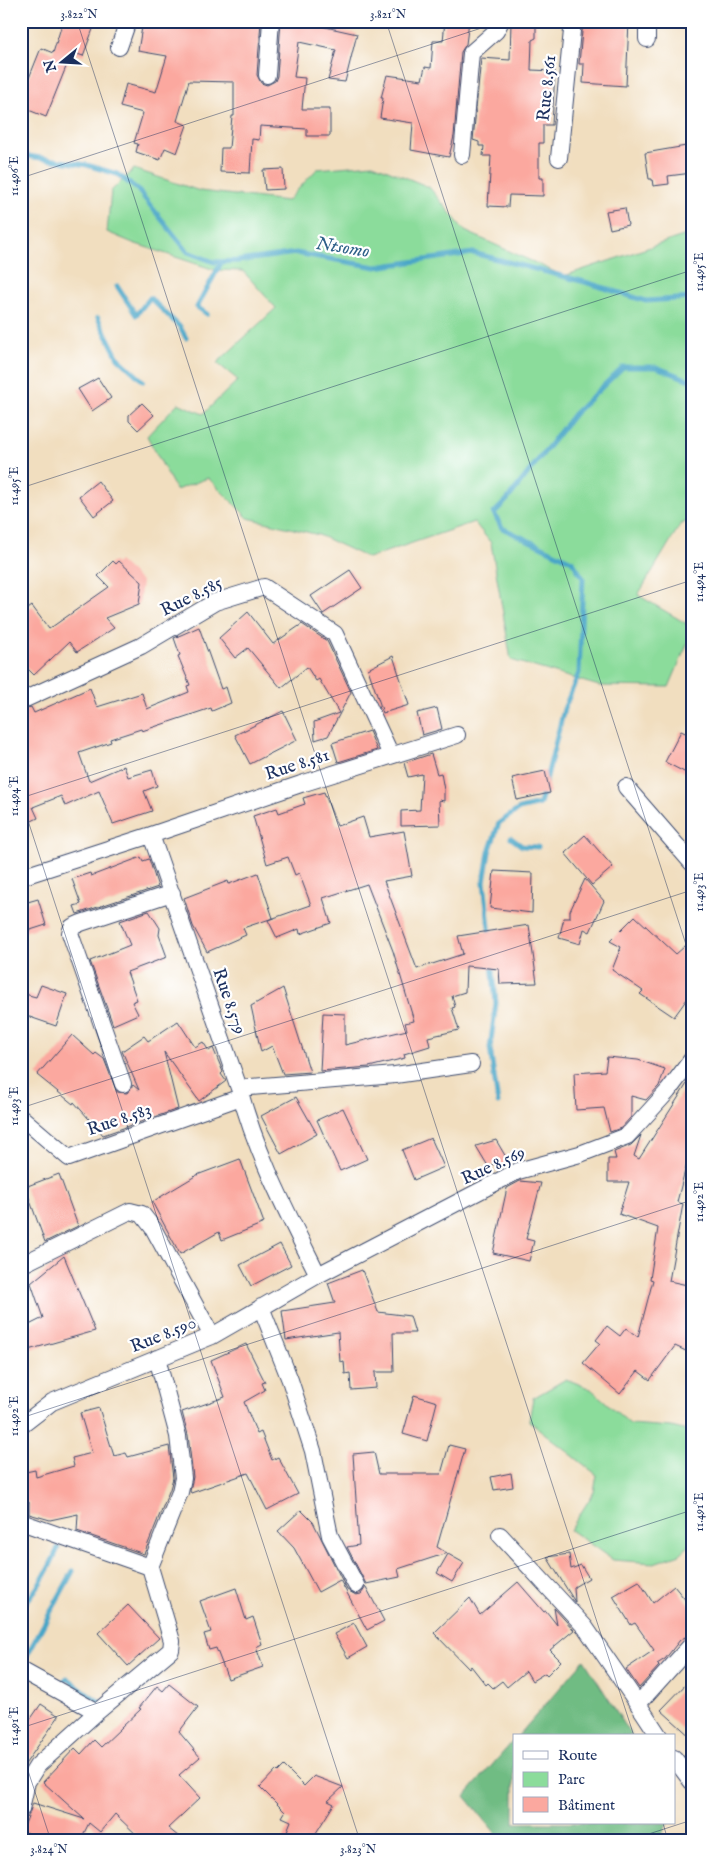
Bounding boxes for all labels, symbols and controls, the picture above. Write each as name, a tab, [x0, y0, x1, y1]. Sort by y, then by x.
text: 3.822°N	[60, 7, 98, 22]
text: 3.821°N	[370, 7, 407, 22]
north arrow	[38, 38, 88, 88]
street label: Rue 8.561	[533, 54, 562, 123]
text: N	[40, 57, 61, 75]
text: 11.496°E	[7, 156, 22, 196]
water label: Ntsomo	[314, 232, 371, 264]
text: 11.495°E	[692, 252, 707, 292]
text: 11.495°E	[7, 466, 22, 506]
text: 11.494°E	[692, 562, 707, 602]
street label: Rue 8.585	[157, 572, 227, 623]
street label: Rue 8.581	[262, 744, 333, 787]
text: 11.494°E	[7, 776, 22, 816]
text: 11.493°E	[692, 872, 707, 912]
street label: Rue 8.579	[206, 965, 251, 1038]
text: 11.493°E	[7, 1086, 22, 1126]
street label: Rue 8.583	[84, 1099, 155, 1142]
street label: Rue 8.569	[458, 1142, 529, 1191]
text: 11.492°E	[692, 1182, 707, 1222]
street label: Rue 8.590	[127, 1312, 200, 1359]
text: 11.492°E	[7, 1396, 22, 1436]
text: 11.491°E	[692, 1492, 707, 1532]
text: 11.491°E	[7, 1706, 22, 1746]
legend	[513, 1734, 676, 1824]
text: Route	[558, 1746, 597, 1765]
text: Parc	[558, 1770, 585, 1789]
text: Bâtiment	[558, 1796, 615, 1815]
text: 3.824°N	[30, 1842, 68, 1857]
text: 3.823°N	[340, 1842, 377, 1857]

